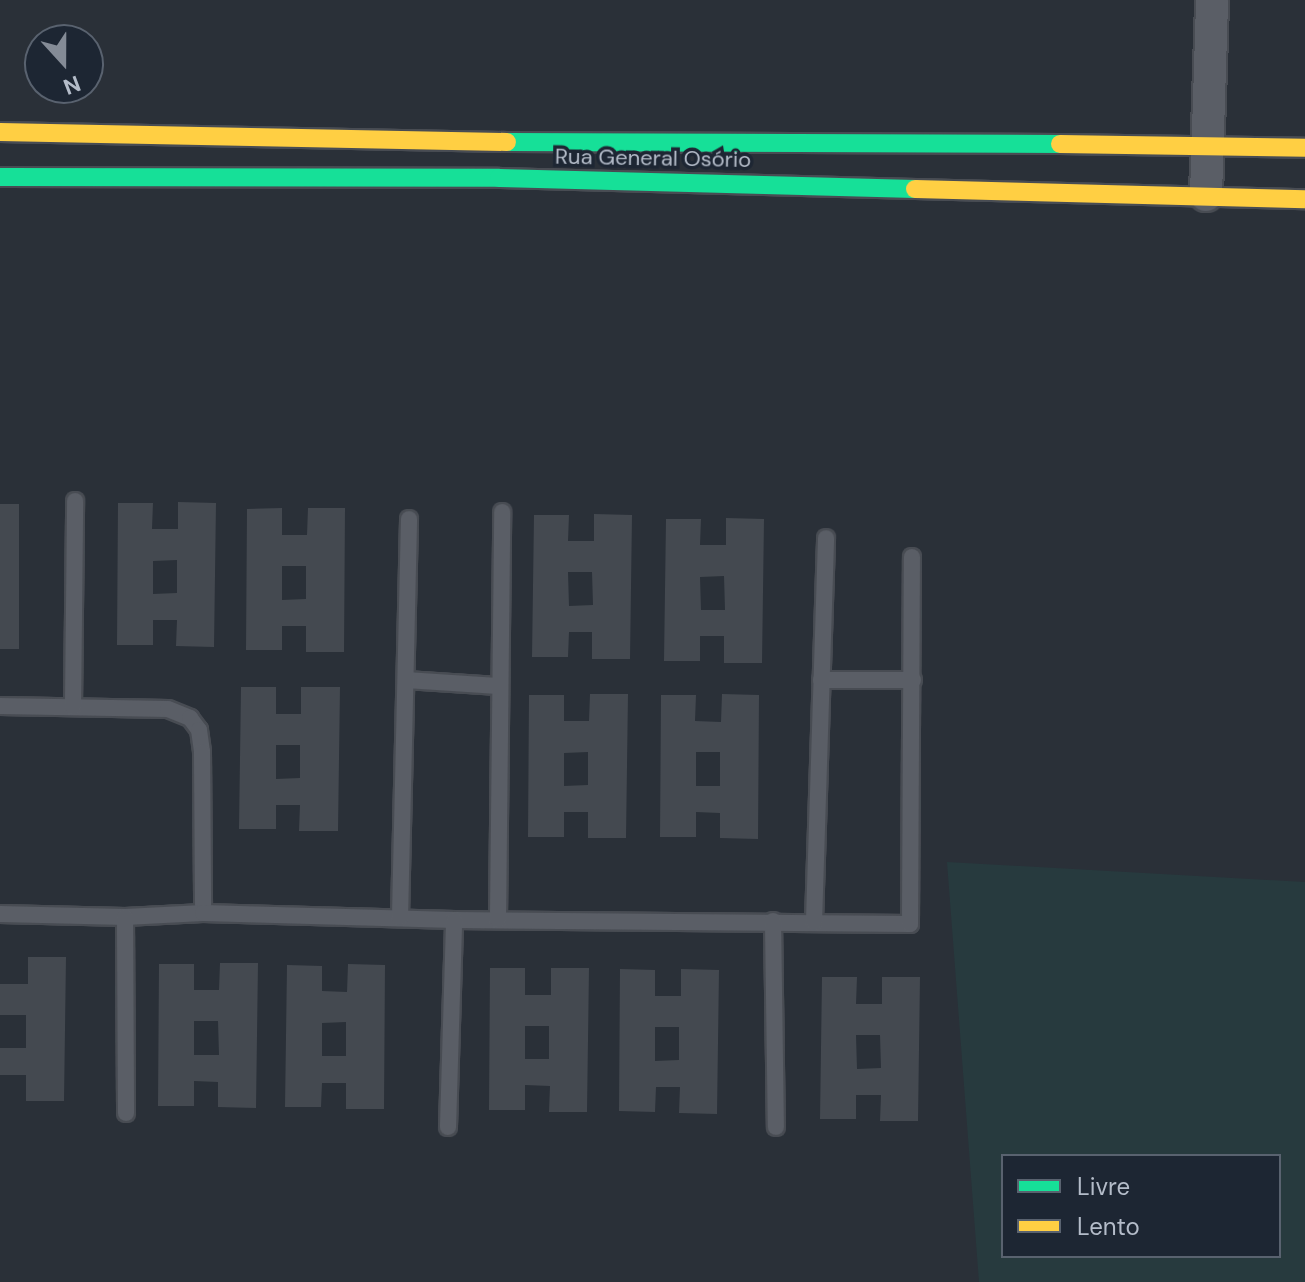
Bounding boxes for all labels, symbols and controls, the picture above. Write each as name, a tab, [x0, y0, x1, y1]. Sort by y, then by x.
north arrow	[24, 24, 104, 104]
text: N	[59, 69, 85, 101]
street label: Rua General Osório	[555, 143, 751, 173]
legend	[1001, 1154, 1281, 1258]
text: Livre	[1077, 1171, 1130, 1202]
text: Lento	[1077, 1211, 1140, 1242]

